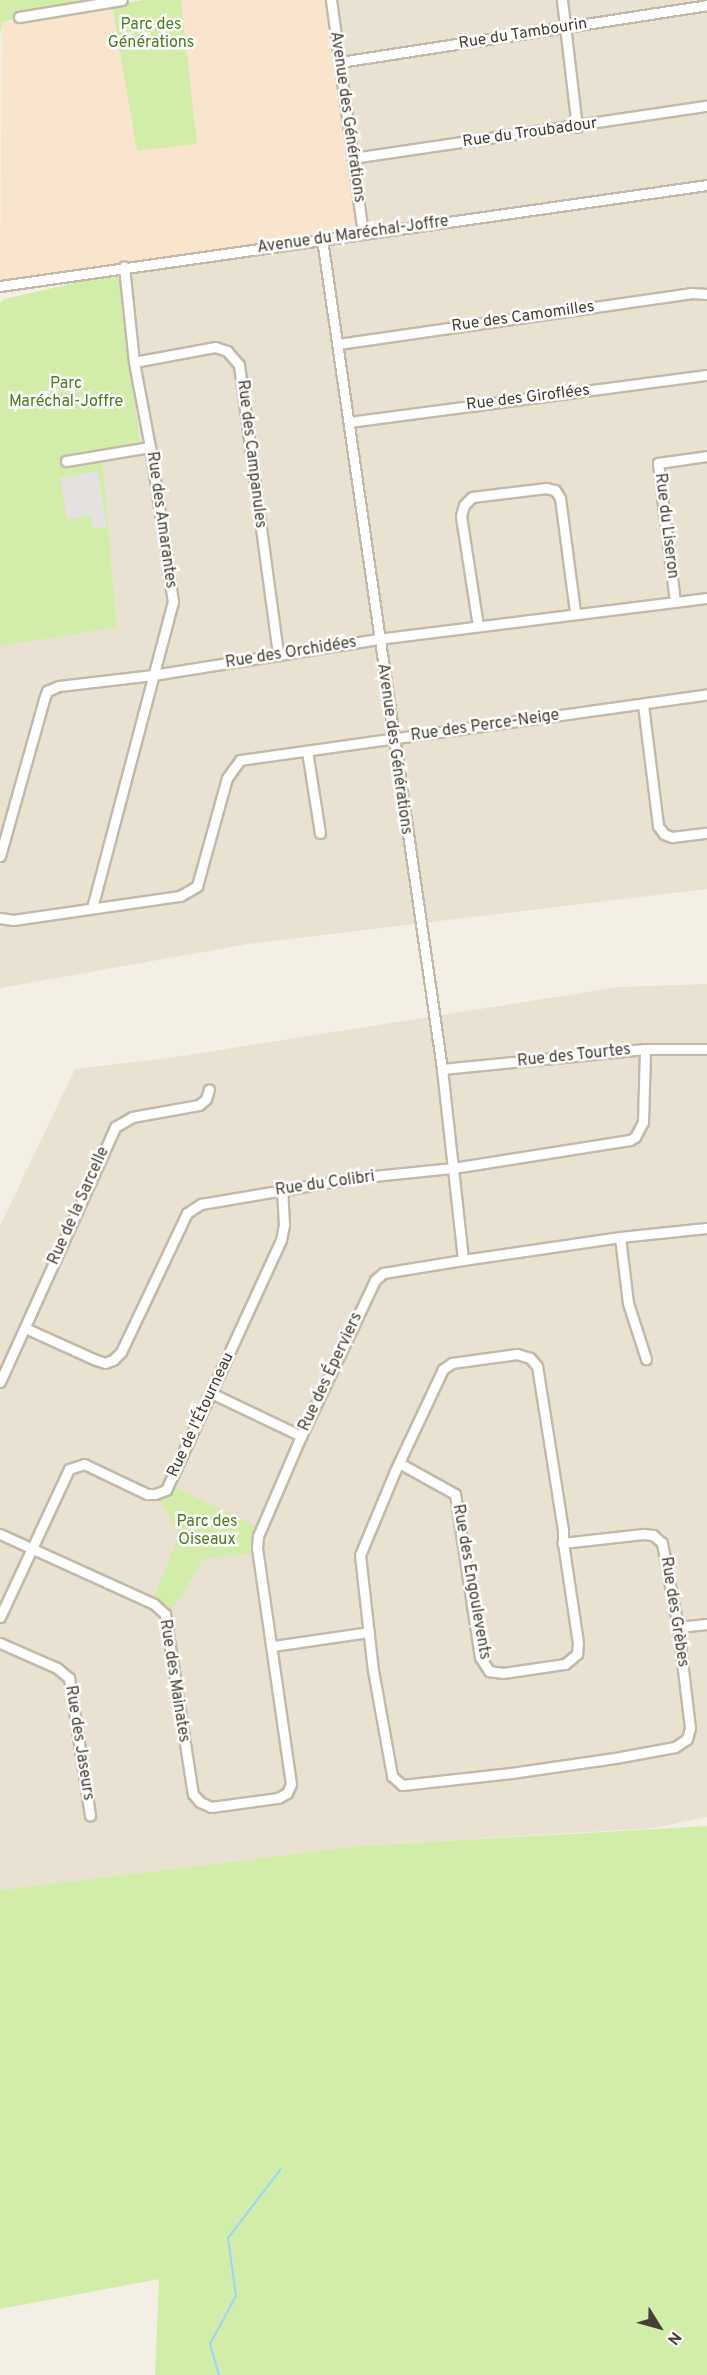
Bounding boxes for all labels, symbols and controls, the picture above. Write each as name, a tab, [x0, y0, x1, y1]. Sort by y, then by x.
street label: Rue du Tambourin	[457, 14, 589, 54]
park label: Parc des Générations	[108, 15, 194, 53]
street label: Avenue des Générations	[325, 30, 369, 204]
street label: Rue du Troubadour	[461, 114, 599, 152]
street label: Avenue du Maréchal-Joffre	[256, 212, 450, 258]
street label: Rue des Camomilles	[450, 297, 596, 337]
park label: Parc Maréchal-Joffre	[9, 374, 123, 412]
street label: Rue des Campanules	[232, 379, 270, 529]
street label: Rue des Giroflées	[465, 381, 591, 415]
street label: Rue des Amarantes	[142, 450, 180, 590]
street label: Rue du Liseron	[650, 472, 682, 580]
street label: Rue des Orchidées	[224, 633, 358, 673]
street label: Avenue des Générations	[372, 662, 416, 836]
street label: Rue des Perce-Neige	[409, 706, 561, 746]
street label: Rue des Tourtes	[516, 1040, 632, 1072]
street label: Rue de la Sarcelle	[44, 1144, 114, 1268]
street label: Rue du Colibri	[274, 1168, 376, 1200]
street label: Rue des Éperviers	[295, 1310, 367, 1434]
street label: Rue de l'Étourneau	[164, 1350, 238, 1480]
street label: Rue des Engoulevents	[448, 1503, 494, 1661]
park label: Parc des Oiseaux	[177, 1512, 237, 1550]
street label: Rue des Grèbes	[656, 1555, 692, 1669]
street label: Rue des Mainates	[155, 1618, 193, 1744]
street label: Rue des Jaseurs	[60, 1684, 98, 1802]
north arrow	[629, 2297, 689, 2357]
text: N	[662, 2327, 685, 2348]

